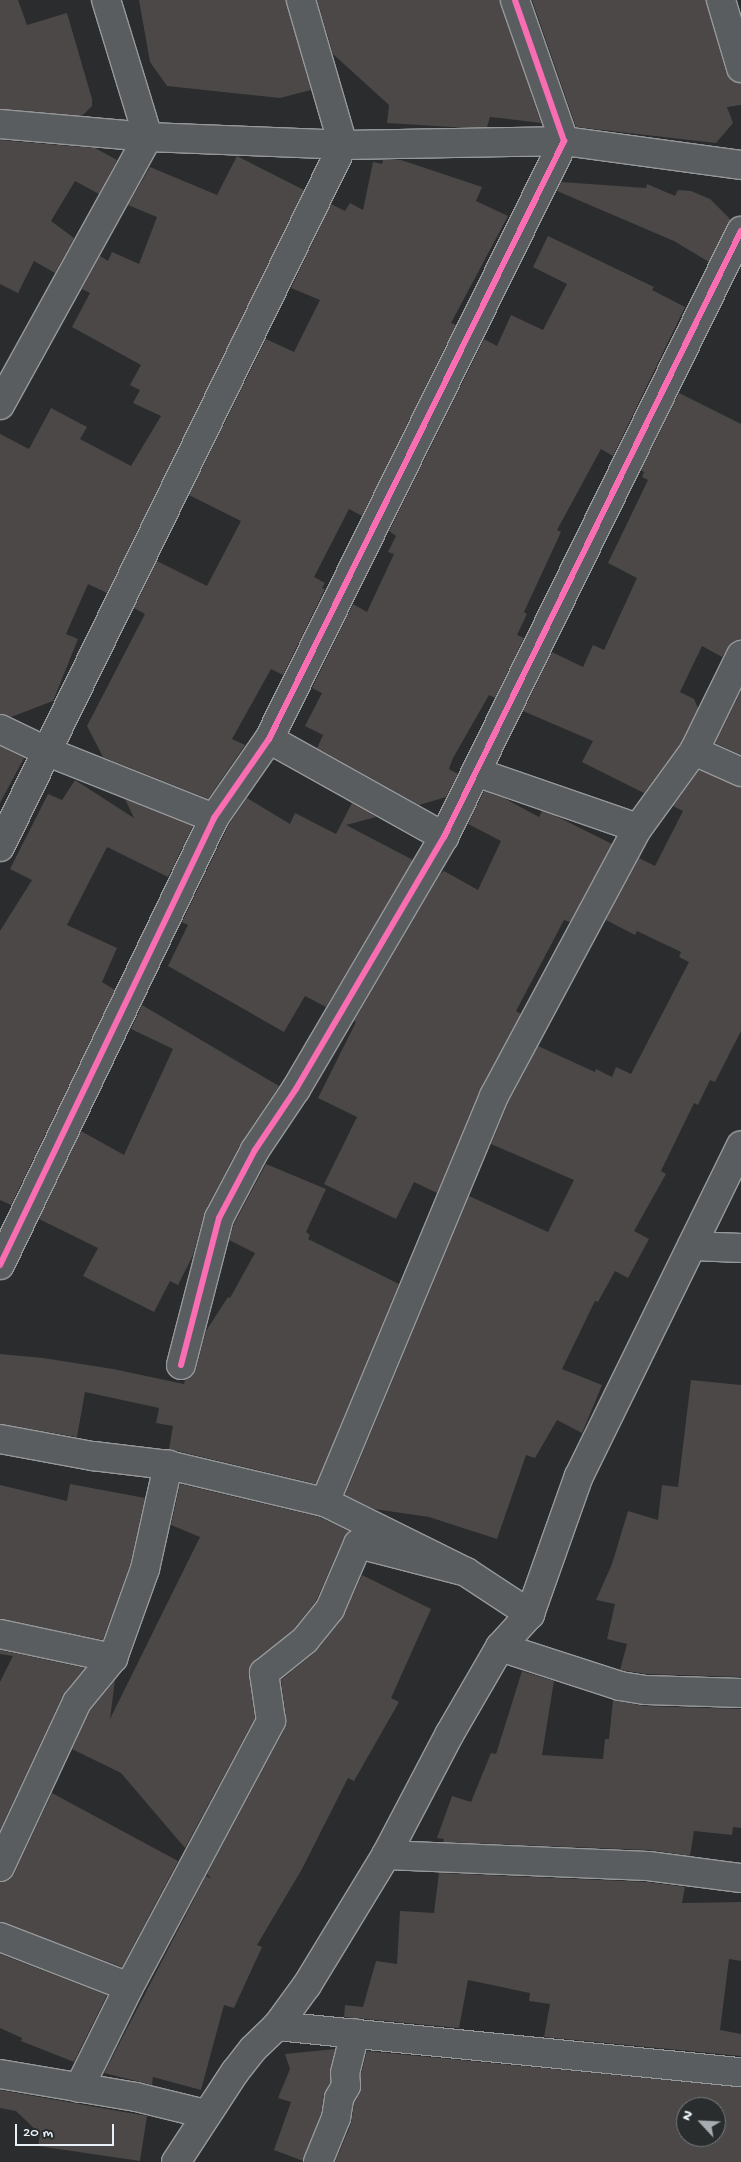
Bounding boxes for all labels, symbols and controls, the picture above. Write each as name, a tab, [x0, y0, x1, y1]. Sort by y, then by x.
north arrow	[676, 2097, 726, 2147]
text: N	[678, 2108, 697, 2124]
scale bar	[18, 2114, 116, 2146]
text: 20 m	[23, 2124, 53, 2142]

